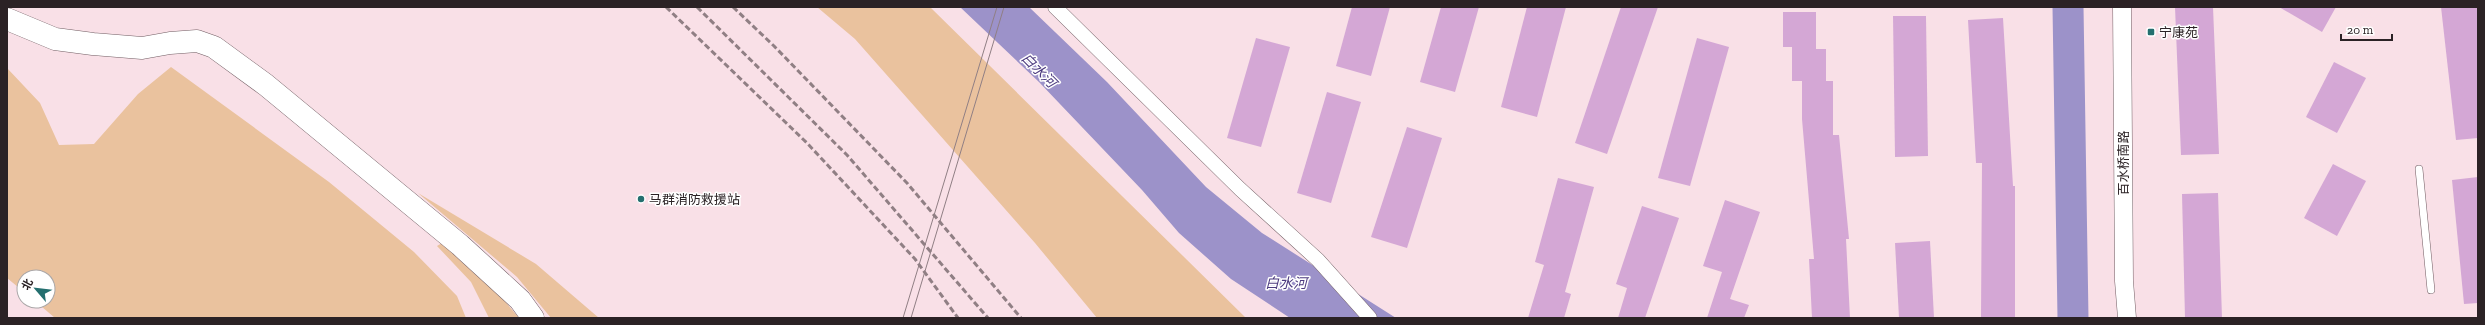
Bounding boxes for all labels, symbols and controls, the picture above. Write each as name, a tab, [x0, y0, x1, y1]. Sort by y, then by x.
scale bar	[2341, 16, 2392, 42]
text: 20 m	[2347, 23, 2374, 37]
place label: 宁康苑	[2159, 25, 2198, 40]
marker: 宁康苑	[2146, 27, 2156, 37]
water label: 白水河	[1018, 49, 1062, 93]
street label: 百水桥南路	[2116, 130, 2131, 196]
place label: 马群消防救援站	[649, 192, 740, 207]
marker: 马群消防救援站	[636, 194, 646, 204]
north arrow	[16, 269, 56, 309]
water label: 白水河	[1265, 275, 1310, 292]
text: 北	[19, 277, 36, 292]

